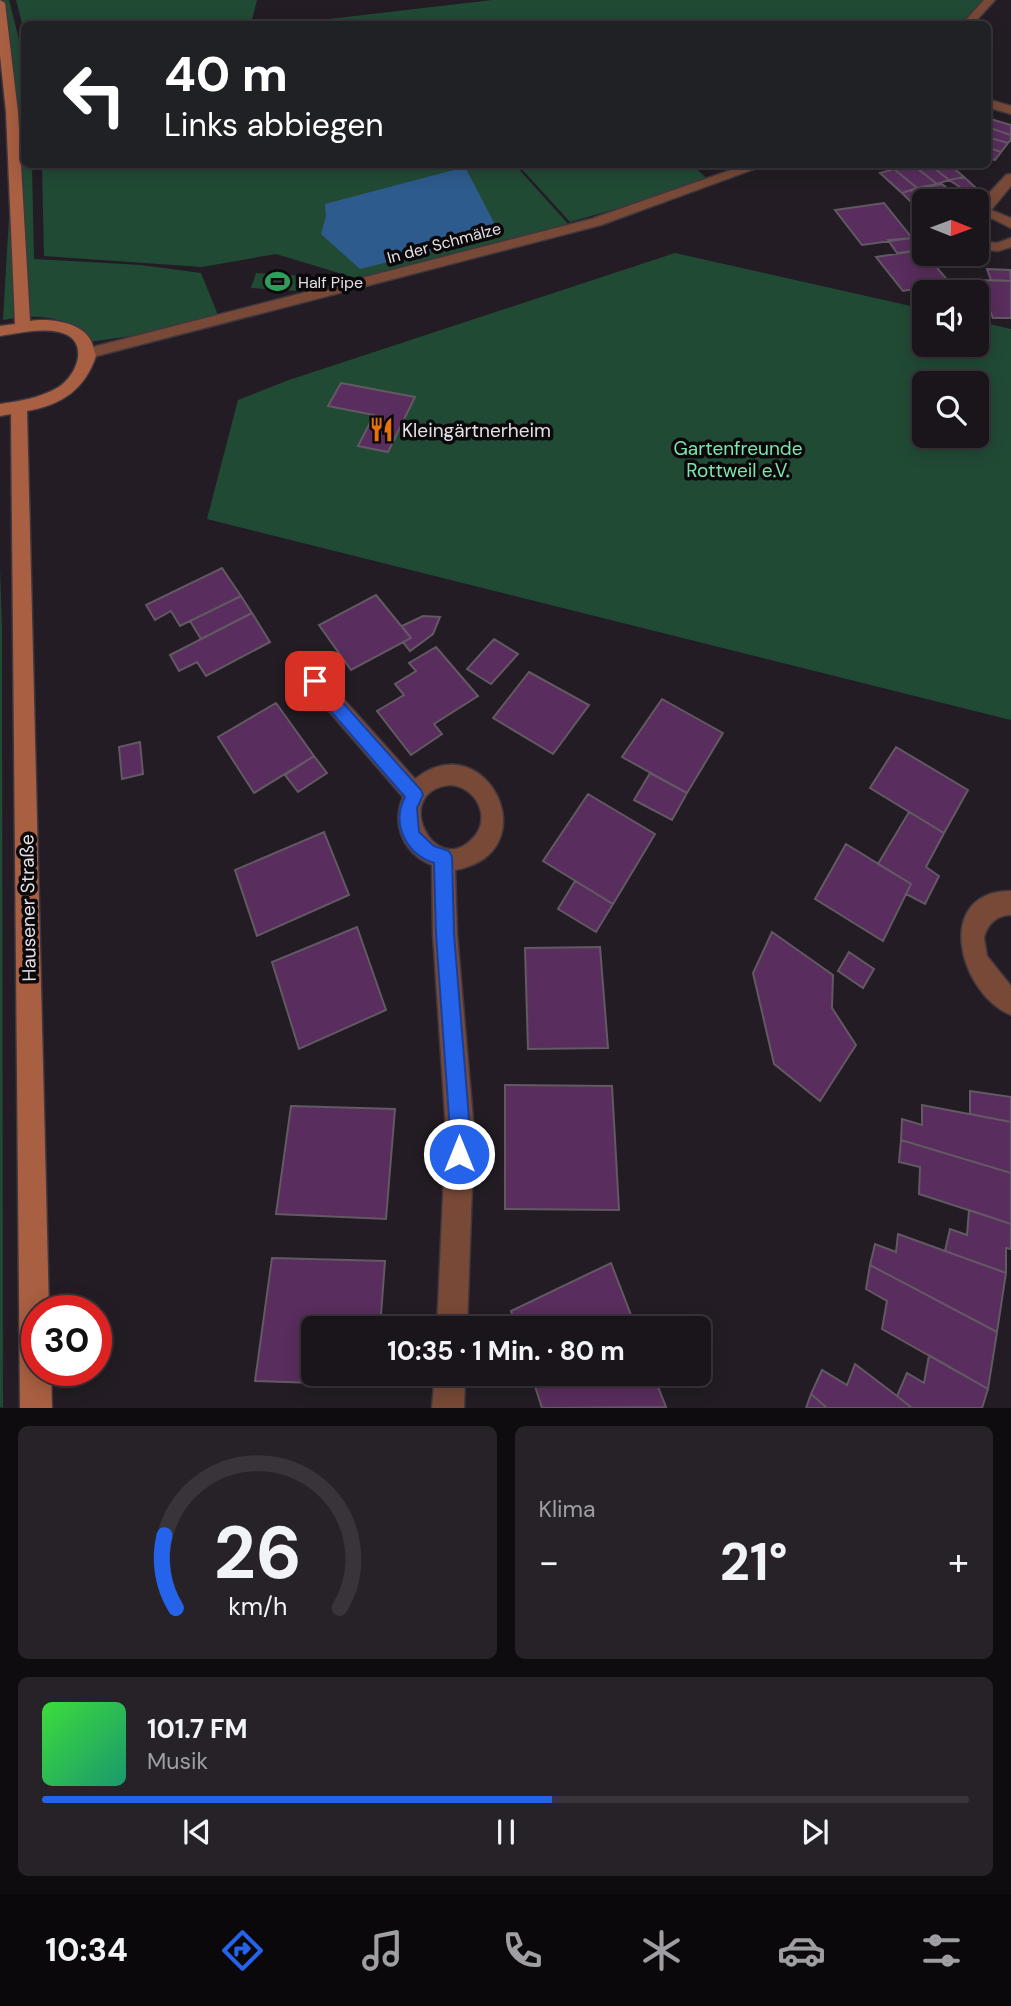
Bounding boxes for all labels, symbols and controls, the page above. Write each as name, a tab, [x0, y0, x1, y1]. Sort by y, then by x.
text: 40 m	[164, 42, 288, 106]
icon: left	[49, 49, 140, 140]
text: Links abbiegen	[164, 104, 384, 146]
north arrow	[912, 189, 989, 266]
map controls	[912, 189, 989, 448]
street label: In der Schmälze	[385, 218, 503, 268]
sports icon: Half Pipe	[264, 268, 292, 296]
place label: Half Pipe	[298, 272, 363, 293]
button: sound	[912, 280, 989, 357]
button: search	[912, 371, 989, 448]
restaurant icon: Kleingärtnerheim	[368, 416, 396, 444]
place label: Kleingärtnerheim	[402, 418, 551, 443]
park label: Gartenfreunde Rottweil e.V.	[673, 436, 803, 483]
pin	[285, 651, 345, 711]
icon: arrive	[296, 662, 334, 700]
street label: Hausener Straße	[14, 834, 42, 982]
position arrow	[422, 1117, 496, 1191]
speed limit sign: 30	[21, 1295, 112, 1386]
text: 10:35 · 1 Min. · 80 m	[387, 1334, 625, 1368]
text: Klima	[539, 1494, 596, 1524]
text: 26	[213, 1507, 301, 1602]
text: 21°	[720, 1528, 788, 1596]
text: −	[539, 1537, 559, 1587]
text: +	[948, 1537, 969, 1587]
text: km/h	[228, 1590, 287, 1623]
text: 101.7 FM	[147, 1712, 248, 1746]
text: Musik	[147, 1746, 208, 1776]
icon: previous	[178, 1813, 216, 1851]
icon: pause	[487, 1813, 525, 1851]
icon: next	[796, 1813, 834, 1851]
icon: directions	[218, 1926, 267, 1975]
icon: music	[358, 1926, 407, 1975]
icon: phone	[498, 1926, 547, 1975]
icon: climate	[637, 1926, 686, 1975]
icon: car	[777, 1926, 826, 1975]
icon: filters	[917, 1926, 966, 1975]
text: 10:34	[45, 1929, 128, 1971]

